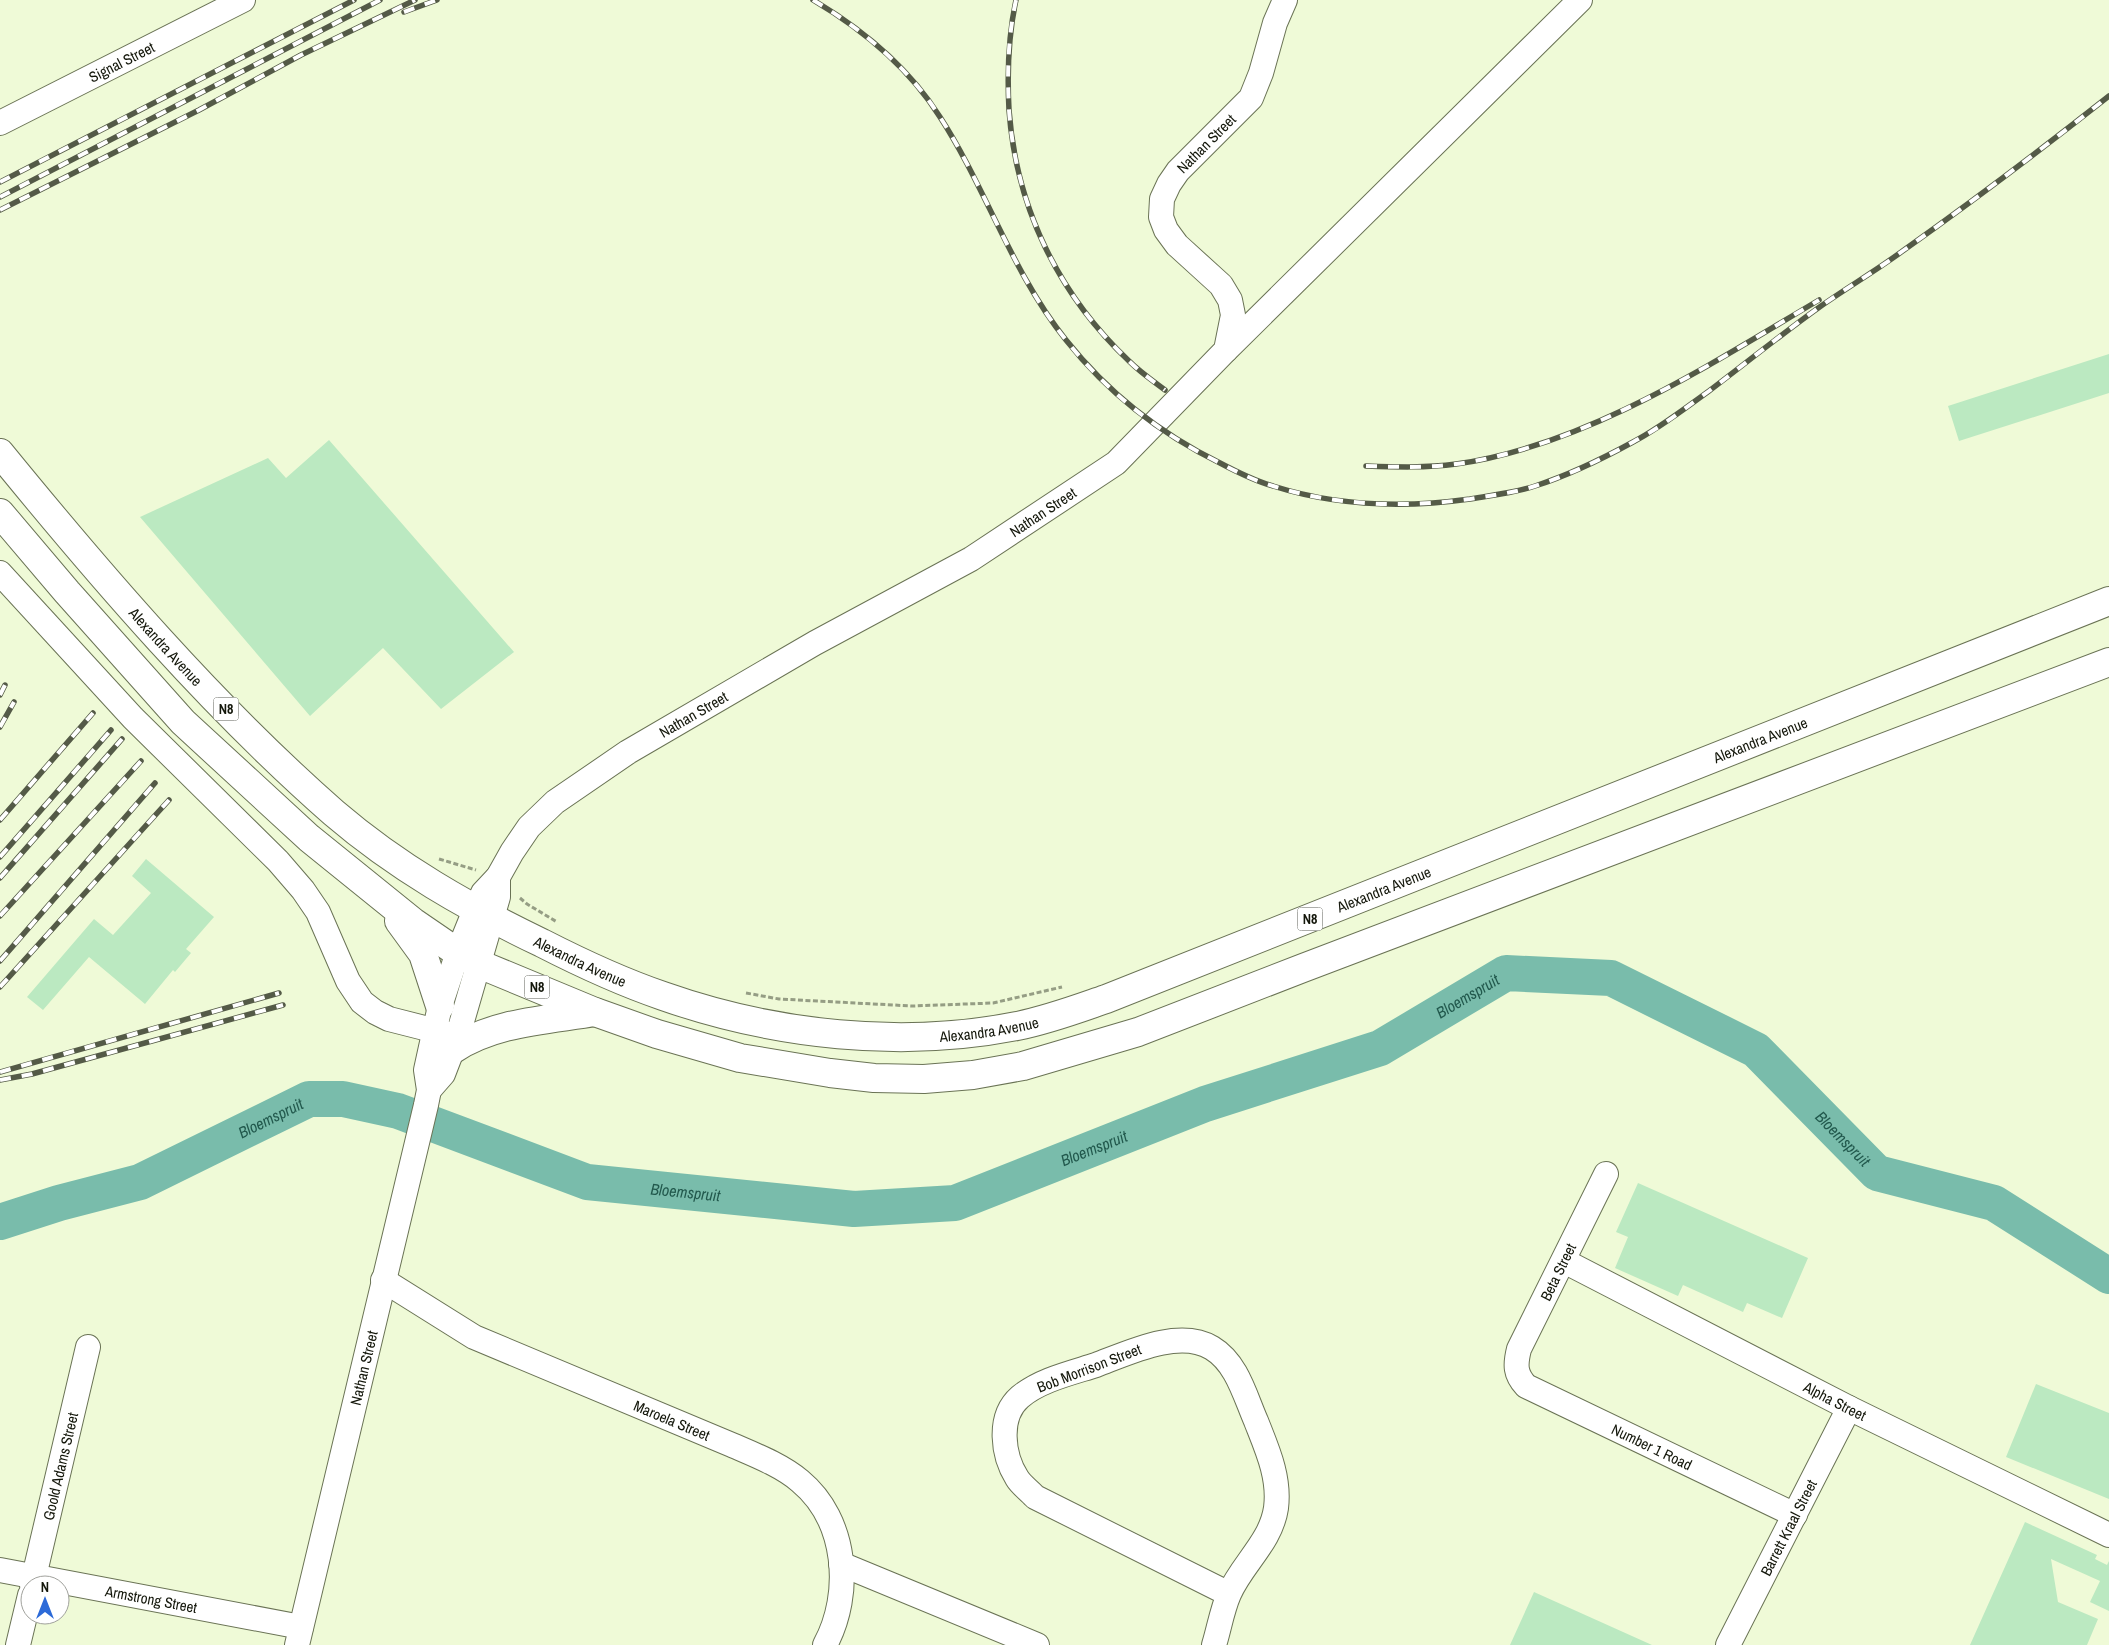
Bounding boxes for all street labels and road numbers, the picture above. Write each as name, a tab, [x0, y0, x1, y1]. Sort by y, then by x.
street label: Signal Street	[85, 36, 158, 87]
street label: Nathan Street	[1171, 109, 1240, 178]
street label: Nathan Street	[1005, 482, 1080, 541]
street label: Alexandra Avenue	[124, 602, 208, 690]
street label: Nathan Street	[655, 686, 732, 742]
road number: N8	[214, 698, 238, 721]
street label: Alexandra Avenue	[1709, 711, 1810, 768]
street label: Alexandra Avenue	[1333, 861, 1434, 917]
road number: N8	[1298, 908, 1322, 931]
street label: Alexandra Avenue	[530, 930, 630, 992]
road number: N8	[524, 976, 550, 999]
street label: Alexandra Avenue	[938, 1011, 1041, 1046]
street label: Beta Street	[1535, 1239, 1581, 1304]
street label: Nathan Street	[344, 1328, 382, 1407]
street label: Bob Morrison Street	[1034, 1338, 1145, 1398]
street label: Alpha Street	[1799, 1375, 1870, 1426]
street label: Maroela Street	[631, 1395, 714, 1445]
street label: Goold Adams Street	[37, 1410, 83, 1522]
street label: Number 1 Road	[1608, 1418, 1696, 1475]
street label: Barrett Kraal Street	[1755, 1475, 1822, 1579]
street label: Armstrong Street	[103, 1579, 200, 1618]

